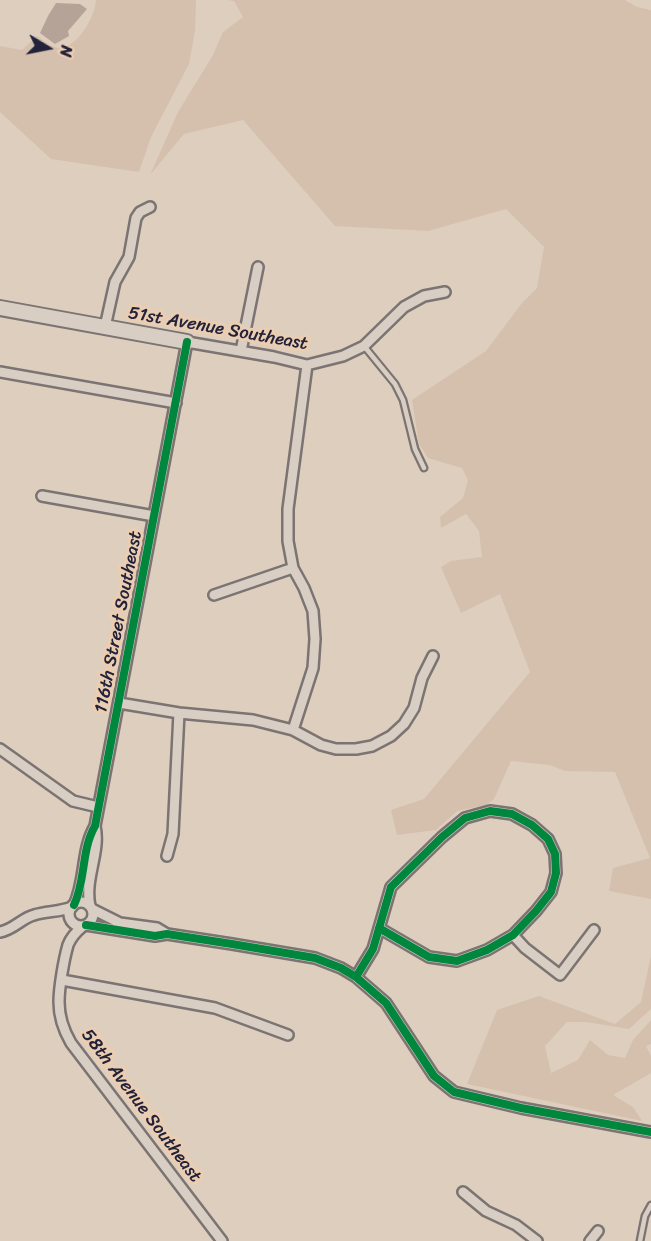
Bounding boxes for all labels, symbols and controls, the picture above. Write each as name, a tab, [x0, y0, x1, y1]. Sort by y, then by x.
north arrow	[18, 18, 78, 78]
text: N	[51, 43, 81, 59]
street label: 51st Avenue Southeast	[126, 303, 310, 355]
street label: 116th Street Southeast	[91, 529, 147, 715]
street label: 58th Avenue Southeast	[76, 1025, 206, 1187]

